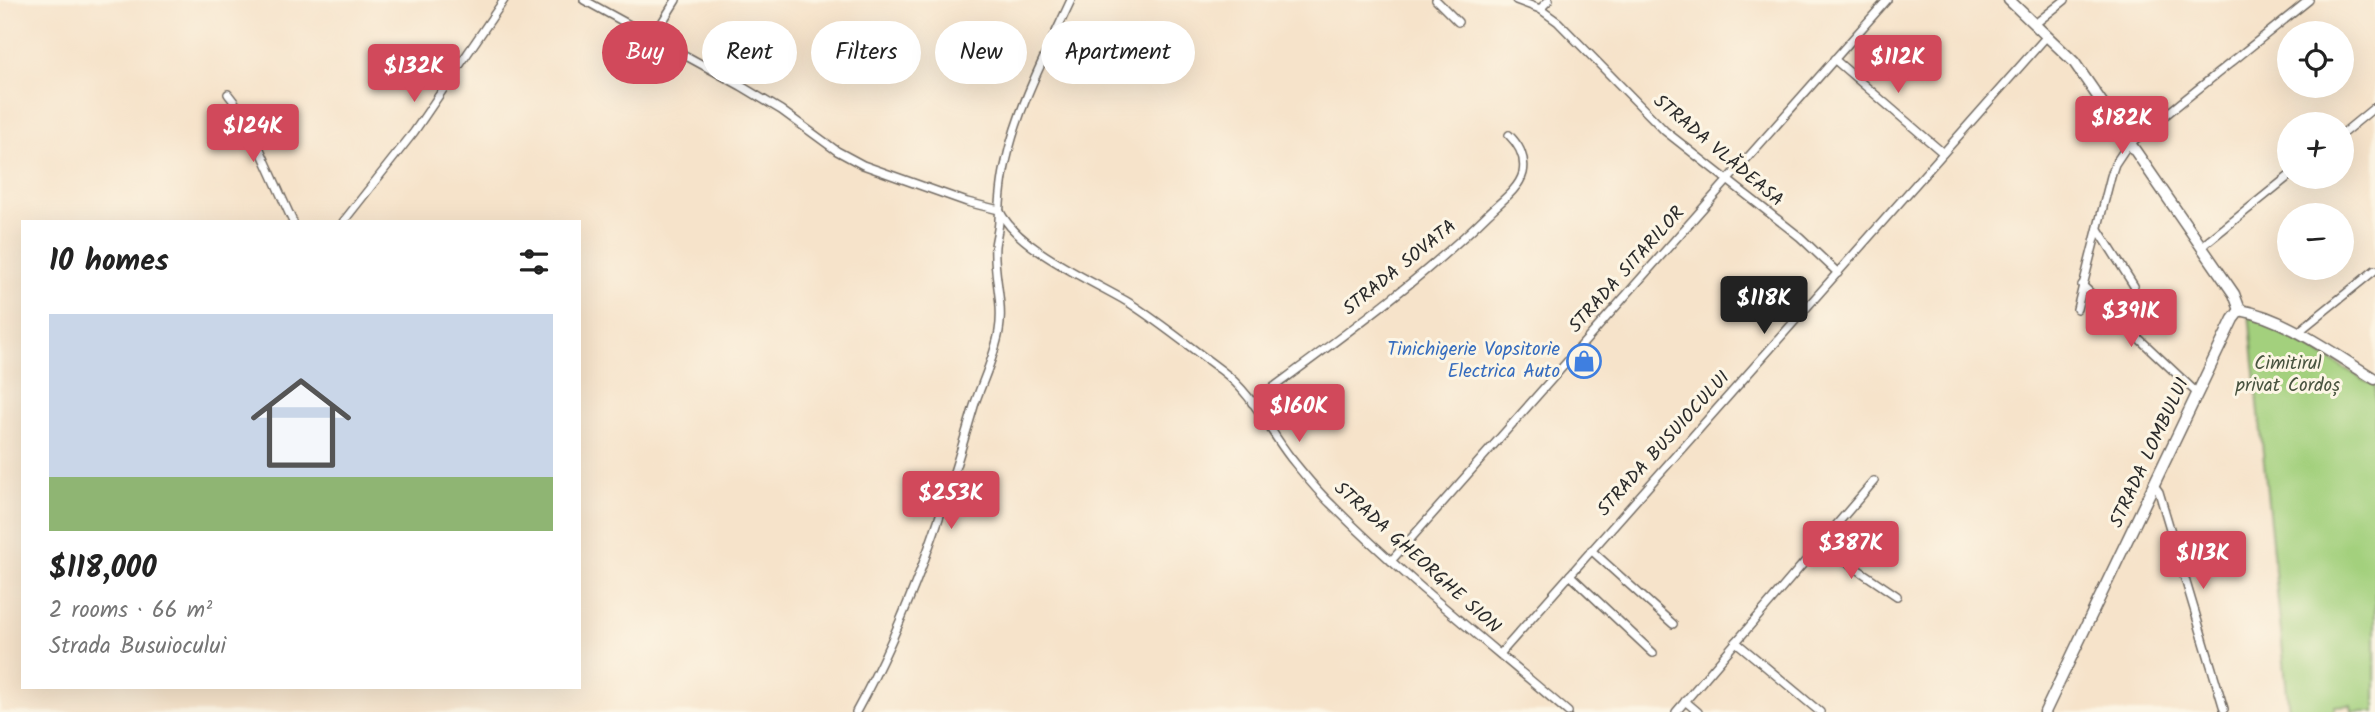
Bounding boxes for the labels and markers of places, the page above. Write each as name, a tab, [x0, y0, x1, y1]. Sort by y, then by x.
pin: $112K	[1849, 36, 1947, 95]
pin: $132K	[365, 44, 463, 104]
pin: $182K	[2073, 96, 2171, 156]
pin: $124K	[204, 104, 302, 164]
pin: $118K	[1715, 276, 1813, 336]
pin: $391K	[2082, 290, 2180, 349]
place label: Tinichigerie Vopsitorie Electrica Auto	[1387, 335, 1560, 387]
shop icon: Tinichigerie Vopsitorie Electrica Auto	[1565, 342, 1603, 380]
pin: $160K	[1250, 384, 1348, 444]
pin: $253K	[902, 472, 1000, 531]
pin: $387K	[1802, 522, 1900, 581]
pin: $113K	[2154, 532, 2252, 591]

